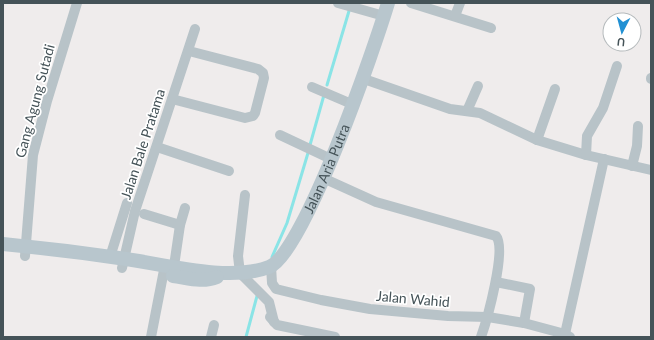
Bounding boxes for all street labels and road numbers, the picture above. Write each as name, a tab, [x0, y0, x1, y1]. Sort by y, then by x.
street label: Gang Agung Sutadi	[11, 42, 58, 160]
street label: Jalan Bale Pratama	[117, 86, 168, 201]
street label: Jalan Aria Putra	[299, 121, 353, 216]
street label: Jalan Wahid	[376, 287, 451, 310]

